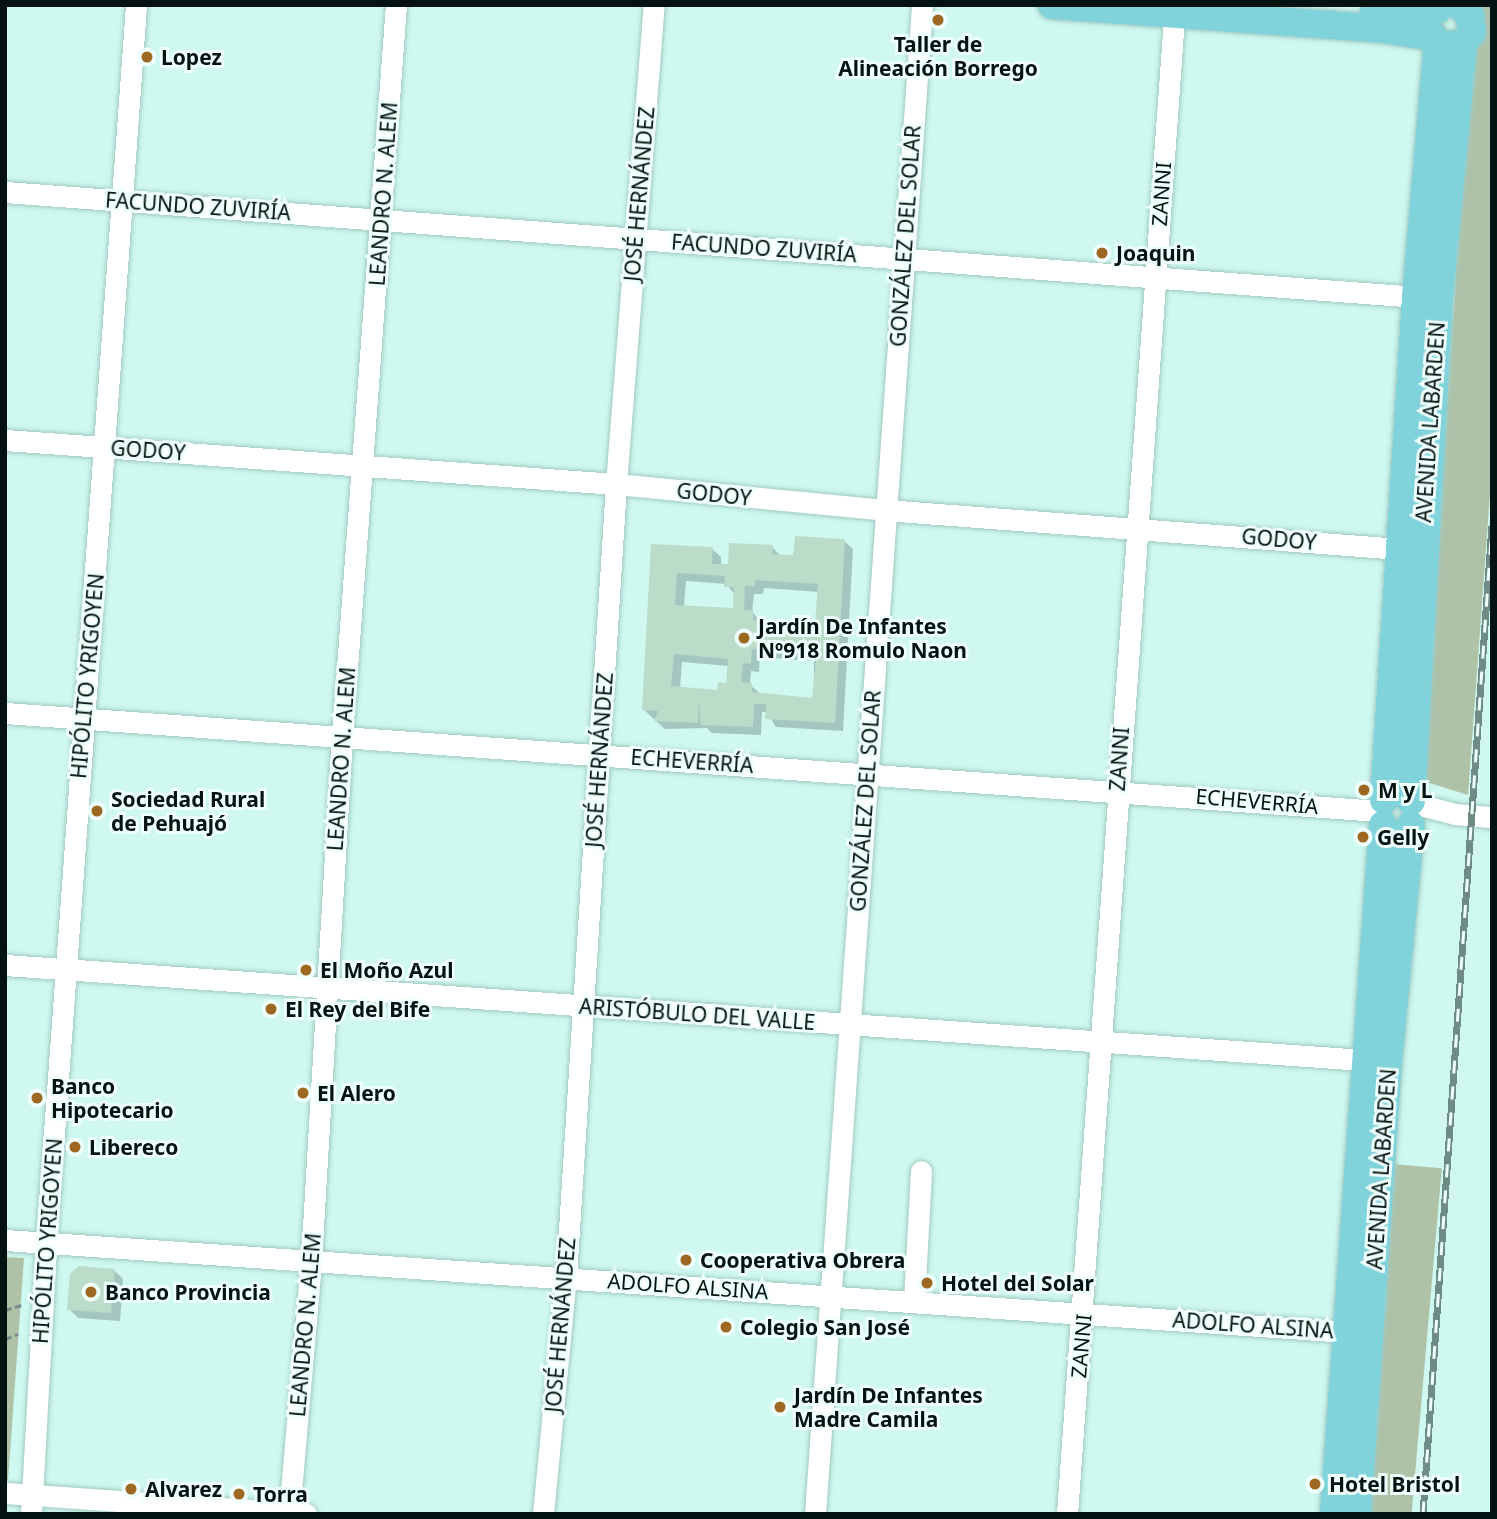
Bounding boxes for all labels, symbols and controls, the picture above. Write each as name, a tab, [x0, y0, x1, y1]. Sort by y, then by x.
marker: Taller de Alineación Borrego	[930, 12, 946, 28]
place label: Taller de Alineación Borrego	[838, 31, 1038, 81]
place label: Lopez	[161, 44, 222, 70]
marker: Lopez	[139, 49, 155, 65]
street label: LEANDRO N. ALEM	[364, 101, 402, 287]
street label: JOSÉ HERNÁNDEZ	[619, 106, 659, 282]
street label: GONZÁLEZ DEL SOLAR	[885, 124, 925, 348]
street label: ZANNI	[1146, 161, 1176, 227]
street label: FACUNDO ZUVIRÍA	[104, 187, 292, 225]
street label: FACUNDO ZUVIRÍA	[670, 229, 858, 267]
place label: Joaquin	[1116, 240, 1196, 266]
marker: Joaquin	[1094, 245, 1110, 261]
street label: AVENIDA LABARDEN	[1410, 321, 1450, 523]
street label: GODOY	[110, 435, 186, 465]
street label: GODOY	[675, 478, 753, 510]
street label: GODOY	[1240, 523, 1318, 555]
street label: HIPÓLITO YRIGOYEN	[65, 572, 109, 780]
place label: Jardín De Infantes Nº918 Romulo Naon	[758, 613, 967, 663]
marker: Jardín De Infantes Nº918 Romulo Naon	[736, 630, 752, 646]
street label: LEANDRO N. ALEM	[322, 666, 360, 852]
street label: JOSÉ HERNÁNDEZ	[580, 672, 618, 848]
street label: GONZÁLEZ DEL SOLAR	[845, 689, 885, 913]
street label: ZANNI	[1104, 726, 1134, 792]
street label: ECHEVERRÍA	[630, 744, 754, 778]
place label: M y L	[1378, 777, 1432, 803]
marker: M y L	[1356, 782, 1372, 798]
street label: ECHEVERRÍA	[1195, 783, 1319, 819]
place label: Sociedad Rural de Pehuajó	[111, 786, 265, 836]
marker: Sociedad Rural de Pehuajó	[89, 803, 105, 819]
place label: Gelly	[1377, 824, 1429, 850]
marker: Gelly	[1355, 829, 1371, 845]
place label: El Moño Azul	[320, 957, 453, 983]
marker: El Moño Azul	[298, 962, 314, 978]
street label: ARISTÓBULO DEL VALLE	[578, 993, 816, 1035]
place label: El Rey del Bife	[285, 996, 430, 1022]
marker: El Rey del Bife	[263, 1001, 279, 1017]
street label: AVENIDA LABARDEN	[1361, 1068, 1401, 1270]
place label: Banco Hipotecario	[51, 1073, 174, 1123]
place label: El Alero	[317, 1080, 396, 1106]
marker: El Alero	[295, 1085, 311, 1101]
marker: Banco Hipotecario	[29, 1090, 45, 1106]
place label: Libereco	[89, 1134, 178, 1160]
street label: HIPÓLITO YRIGOYEN	[27, 1137, 67, 1345]
marker: Libereco	[67, 1139, 83, 1155]
street label: LEANDRO N. ALEM	[284, 1232, 326, 1418]
street label: JOSÉ HERNÁNDEZ	[540, 1237, 580, 1413]
place label: Cooperativa Obrera	[700, 1247, 905, 1273]
marker: Cooperativa Obrera	[678, 1252, 694, 1268]
street label: ADOLFO ALSINA	[607, 1268, 769, 1304]
place label: Hotel del Solar	[941, 1270, 1094, 1296]
marker: Hotel del Solar	[919, 1275, 935, 1291]
place label: Banco Provincia	[105, 1279, 271, 1305]
marker: Banco Provincia	[83, 1284, 99, 1300]
street label: ADOLFO ALSINA	[1172, 1307, 1334, 1343]
street label: ZANNI	[1066, 1313, 1096, 1379]
place label: Colegio San José	[740, 1314, 910, 1340]
marker: Colegio San José	[718, 1319, 734, 1335]
place label: Jardín De Infantes Madre Camila	[794, 1382, 983, 1432]
marker: Jardín De Infantes Madre Camila	[772, 1399, 788, 1415]
place label: Hotel Bristol	[1329, 1471, 1460, 1497]
place label: Alvarez	[145, 1476, 222, 1502]
marker: Hotel Bristol	[1307, 1476, 1323, 1492]
marker: Alvarez	[123, 1481, 139, 1497]
place label: Torra	[253, 1481, 308, 1507]
marker: Torra	[231, 1486, 247, 1502]

